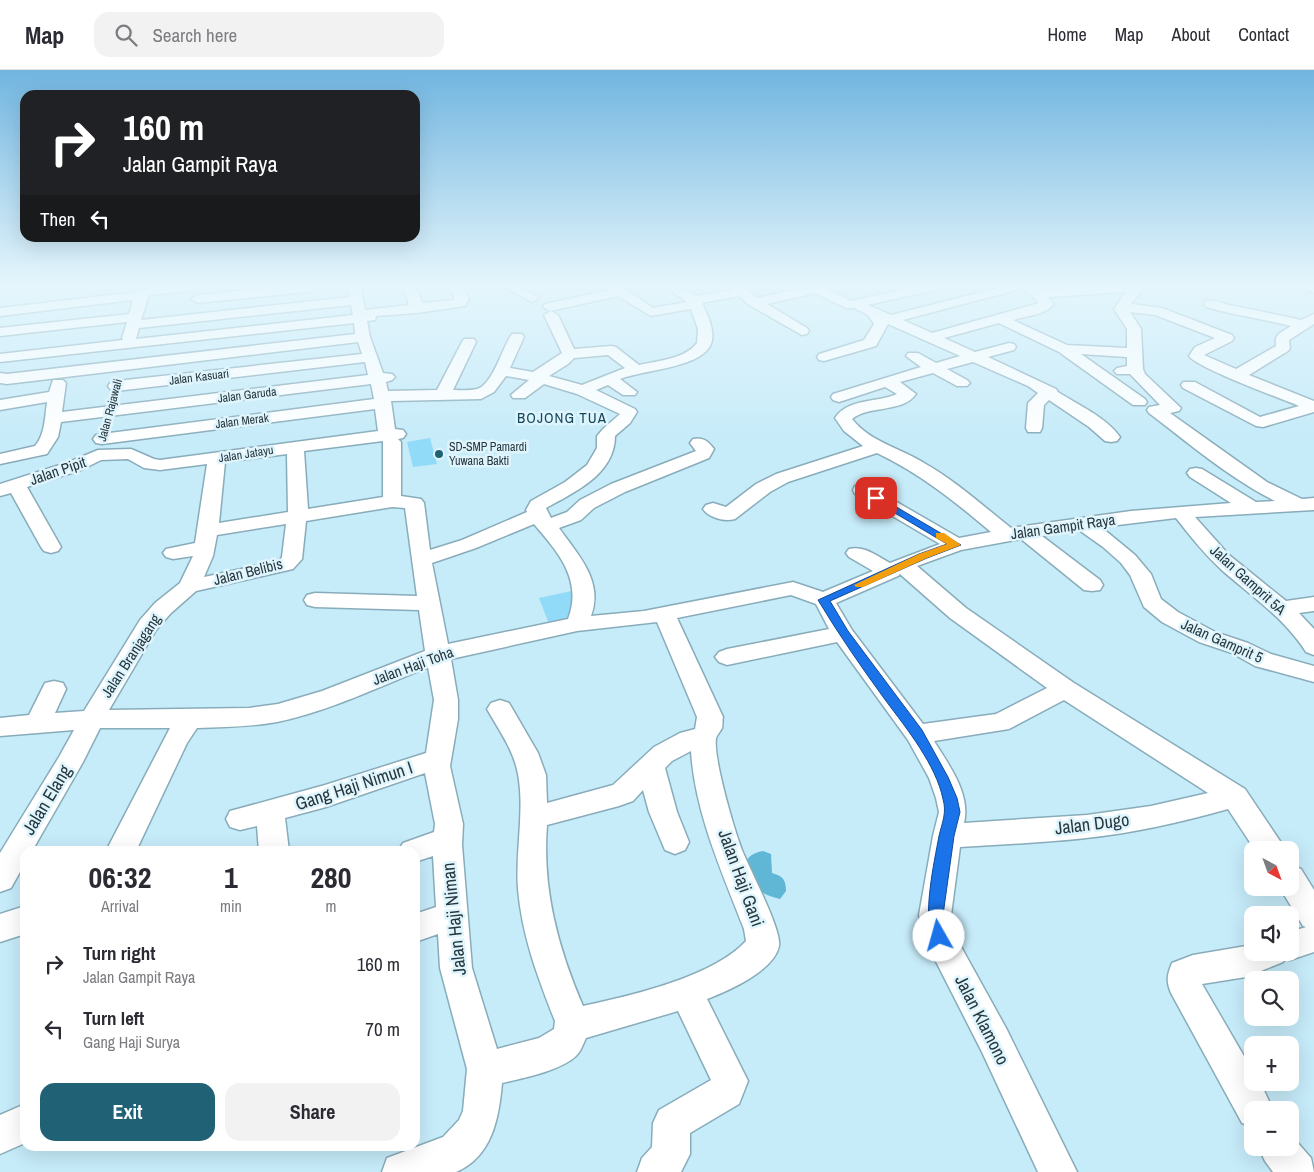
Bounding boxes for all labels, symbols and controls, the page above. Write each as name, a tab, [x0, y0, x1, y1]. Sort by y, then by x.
search box	[94, 12, 444, 57]
text: Map	[25, 19, 64, 51]
icon: search	[112, 21, 140, 49]
text: Search here	[152, 22, 237, 48]
text: Home	[1047, 22, 1087, 47]
text: Map	[1115, 22, 1144, 47]
text: About	[1172, 22, 1210, 47]
text: Contact	[1238, 22, 1289, 47]
text: 160 m	[123, 104, 204, 151]
icon: right	[40, 110, 105, 175]
text: Jalan Gampit Raya	[123, 149, 277, 179]
icon: left	[86, 205, 114, 233]
text: Then	[40, 206, 76, 232]
street label: Jalan Kasuari	[168, 365, 230, 389]
street label: Jalan Rajawali	[94, 377, 126, 443]
street label: Jalan Garuda	[217, 383, 278, 407]
district label: BOJONG TUA	[517, 407, 607, 428]
street label: Jalan Merak	[214, 410, 270, 432]
place label: SD-SMP Pamardi Yuwana Bakti	[449, 439, 527, 469]
street label: Jalan Jatayu	[217, 442, 275, 466]
marker: SD-SMP Pamardi Yuwana Bakti	[433, 448, 445, 460]
street label: Jalan Pipit	[27, 451, 89, 490]
pin	[855, 477, 897, 519]
icon: arrive	[862, 484, 890, 512]
street label: Jalan Gampit Raya	[1009, 509, 1117, 544]
street label: Jalan Gamprit 5A	[1206, 540, 1292, 620]
street label: Jalan Belibis	[211, 553, 285, 590]
street label: Jalan Branjagang	[96, 610, 166, 702]
street label: Jalan Gamprit 5	[1178, 613, 1267, 668]
street label: Jalan Haji Toha	[369, 641, 456, 690]
street label: Gang Haji Nimun I	[292, 755, 416, 816]
street label: Jalan Elang	[16, 760, 78, 839]
street label: Jalan Dugo	[1053, 807, 1131, 840]
street label: Jalan Haji Gani	[712, 826, 771, 930]
north arrow	[1244, 841, 1299, 896]
map controls	[1244, 841, 1299, 1156]
text: 06:32	[89, 857, 151, 897]
text: 1	[224, 857, 238, 897]
text: 280	[310, 857, 351, 897]
street label: Jalan Haji Niman	[435, 861, 472, 977]
text: Arrival	[101, 895, 139, 917]
text: min	[220, 895, 242, 917]
text: m	[325, 895, 336, 917]
button: sound	[1244, 906, 1299, 961]
position arrow	[912, 909, 964, 961]
text: Turn right	[83, 940, 155, 966]
icon: right	[40, 950, 68, 978]
text: 160 m	[357, 951, 400, 977]
text: Jalan Gampit Raya	[83, 966, 195, 988]
street label: Jalan Klamono	[949, 971, 1016, 1069]
button: search	[1244, 971, 1299, 1026]
text: Turn left	[83, 1005, 144, 1031]
icon: left	[40, 1015, 68, 1043]
text: 70 m	[365, 1016, 400, 1042]
text: Gang Haji Surya	[83, 1031, 180, 1053]
button: +	[1244, 1036, 1299, 1091]
button: Exit	[40, 1083, 215, 1141]
button: Share	[225, 1083, 400, 1141]
button: −	[1244, 1101, 1299, 1156]

